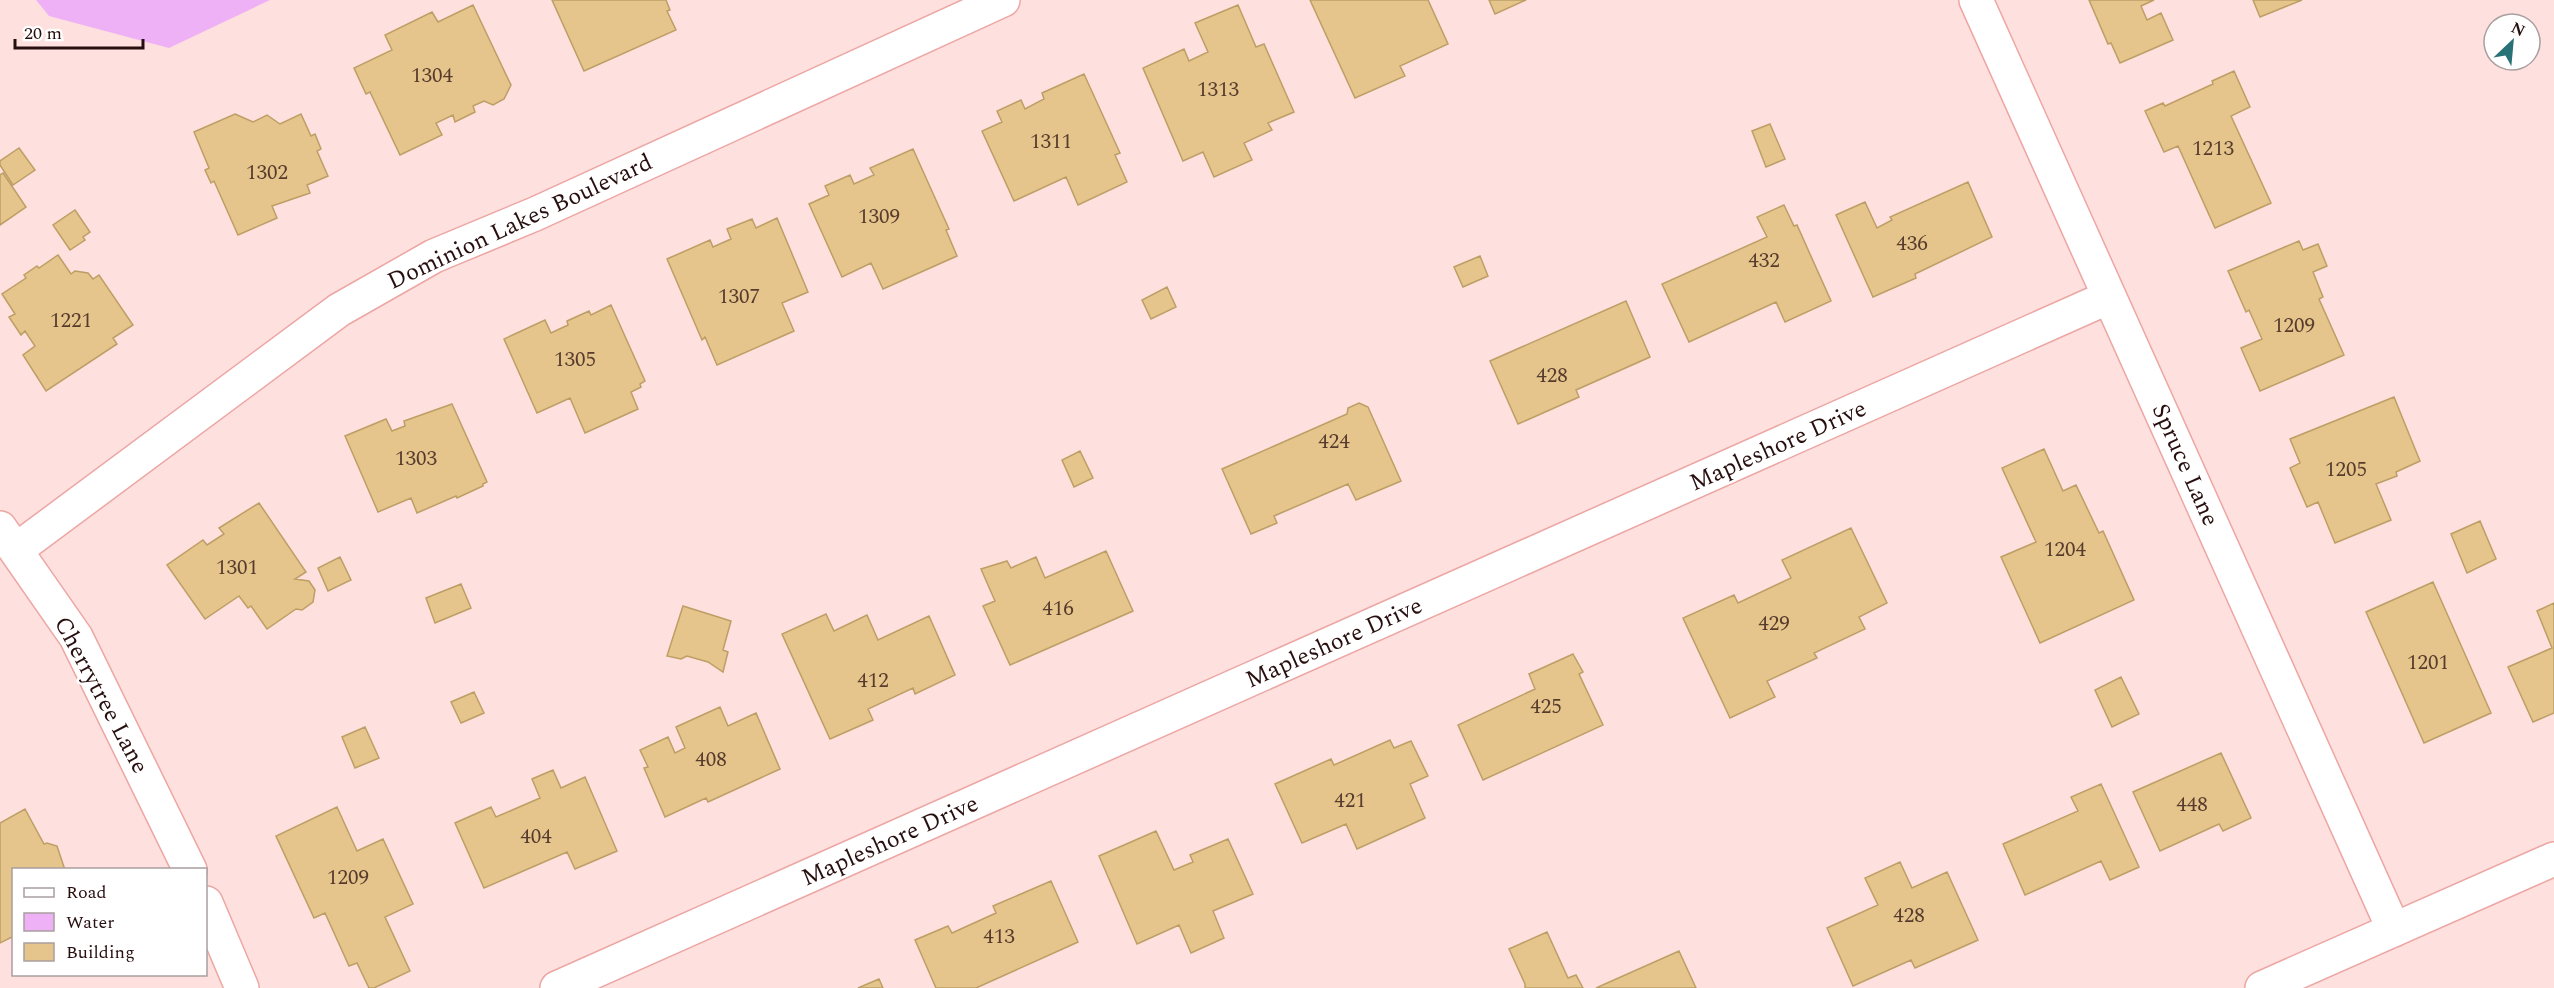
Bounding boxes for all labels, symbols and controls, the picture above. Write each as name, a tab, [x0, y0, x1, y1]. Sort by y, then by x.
scale bar	[15, 12, 142, 50]
north arrow	[2482, 12, 2542, 72]
text: N	[2507, 16, 2529, 43]
text: 20 m	[24, 20, 62, 47]
house number: 1304	[411, 60, 453, 92]
house number: 1313	[1197, 74, 1239, 106]
house number: 1311	[1030, 126, 1072, 158]
house number: 1213	[2192, 133, 2234, 165]
street label: Dominion Lakes Boulevard	[381, 145, 659, 299]
house number: 1302	[246, 157, 288, 189]
house number: 1309	[858, 201, 900, 233]
house number: 436	[1896, 228, 1928, 260]
house number: 432	[1748, 245, 1780, 277]
house number: 1307	[718, 281, 760, 313]
house number: 1221	[50, 305, 92, 337]
house number: 1209	[2273, 310, 2315, 342]
house number: 1305	[554, 344, 596, 376]
house number: 428	[1536, 360, 1568, 392]
street label: Mapleshore Drive	[1684, 391, 1872, 501]
street label: Spruce Lane	[2142, 398, 2228, 532]
house number: 424	[1318, 426, 1350, 458]
house number: 1303	[395, 443, 437, 475]
house number: 1205	[2325, 454, 2367, 486]
house number: 1204	[2044, 534, 2086, 566]
house number: 1301	[216, 552, 258, 584]
street label: Mapleshore Drive	[1240, 588, 1428, 698]
house number: 416	[1042, 593, 1074, 625]
house number: 429	[1758, 608, 1790, 640]
street label: Cherrytree Lane	[44, 610, 158, 780]
house number: 1201	[2407, 647, 2449, 679]
house number: 412	[857, 665, 889, 697]
house number: 425	[1530, 691, 1562, 723]
house number: 408	[695, 744, 727, 776]
house number: 421	[1334, 785, 1366, 817]
street label: Mapleshore Drive	[796, 786, 984, 896]
house number: 448	[2176, 789, 2208, 821]
house number: 404	[520, 821, 552, 853]
house number: 1209	[327, 862, 369, 894]
legend	[12, 868, 207, 976]
text: Road	[66, 879, 107, 906]
house number: 428	[1893, 900, 1925, 932]
text: Water	[66, 909, 114, 936]
house number: 413	[983, 921, 1015, 953]
text: Building	[66, 939, 135, 966]

